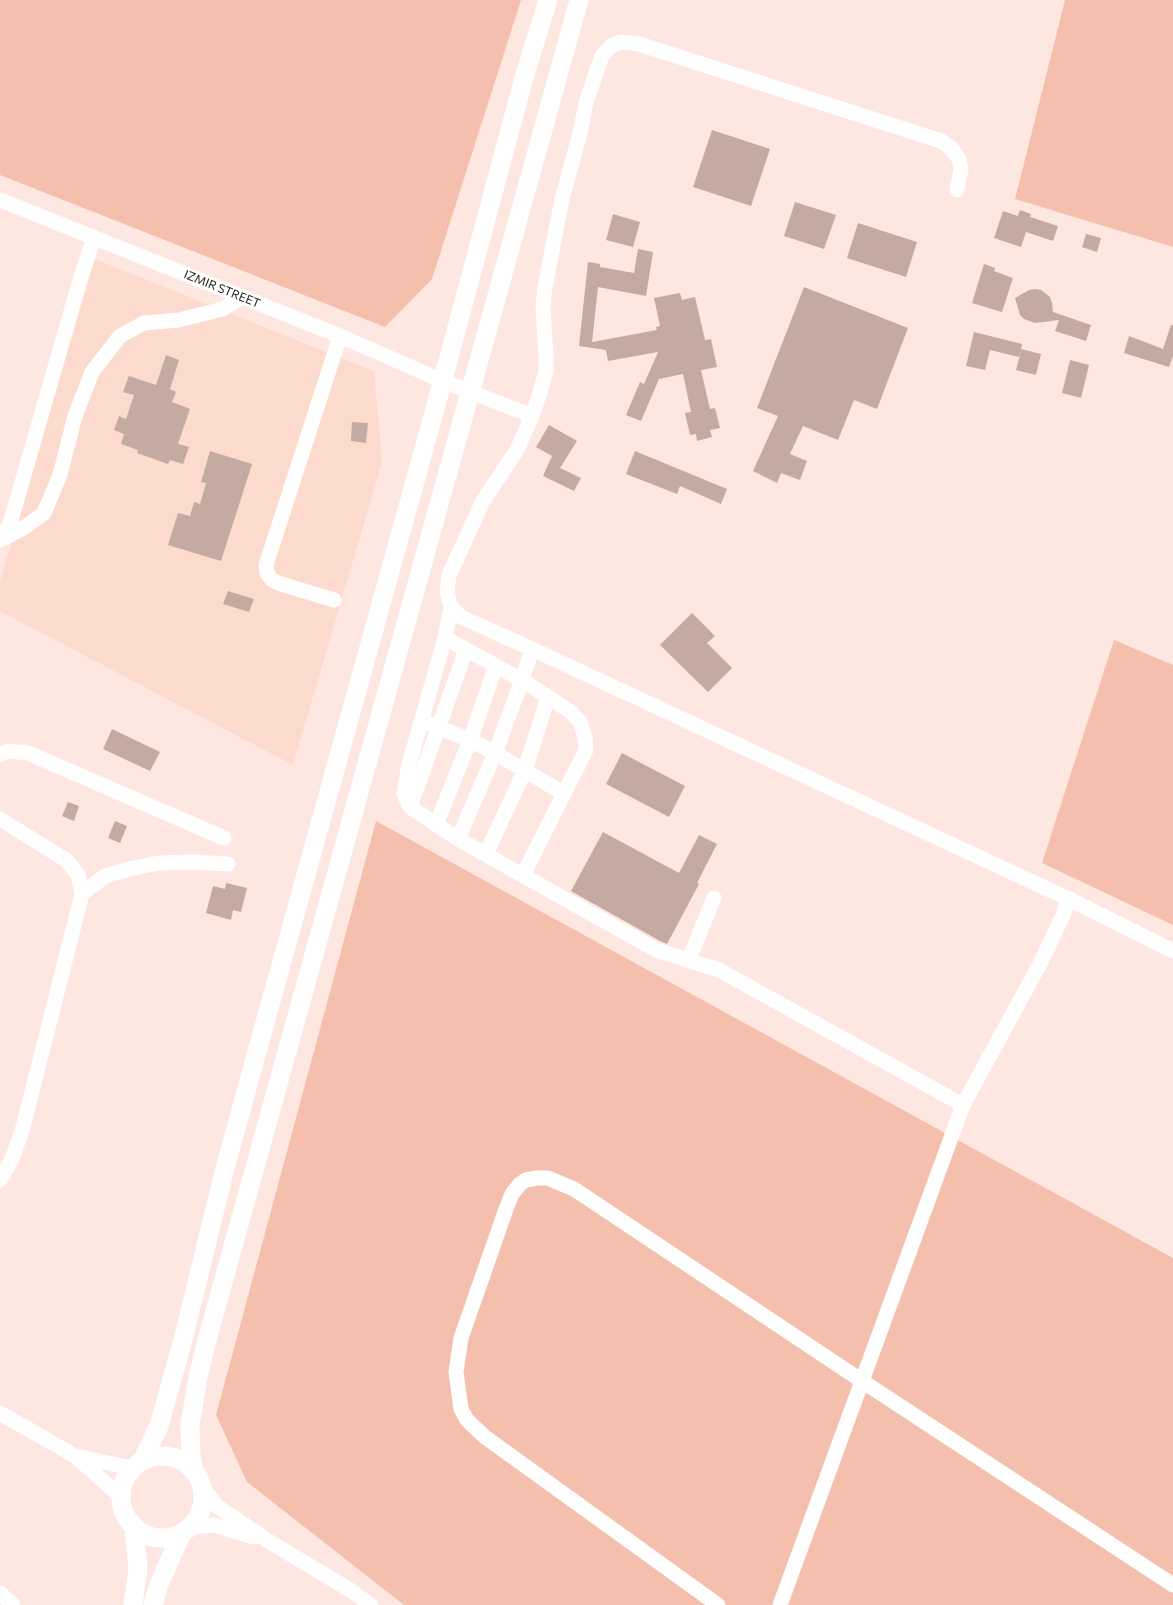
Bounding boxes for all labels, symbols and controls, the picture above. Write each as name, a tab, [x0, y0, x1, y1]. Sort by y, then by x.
street label: IZMIR STREET	[182, 267, 262, 311]

